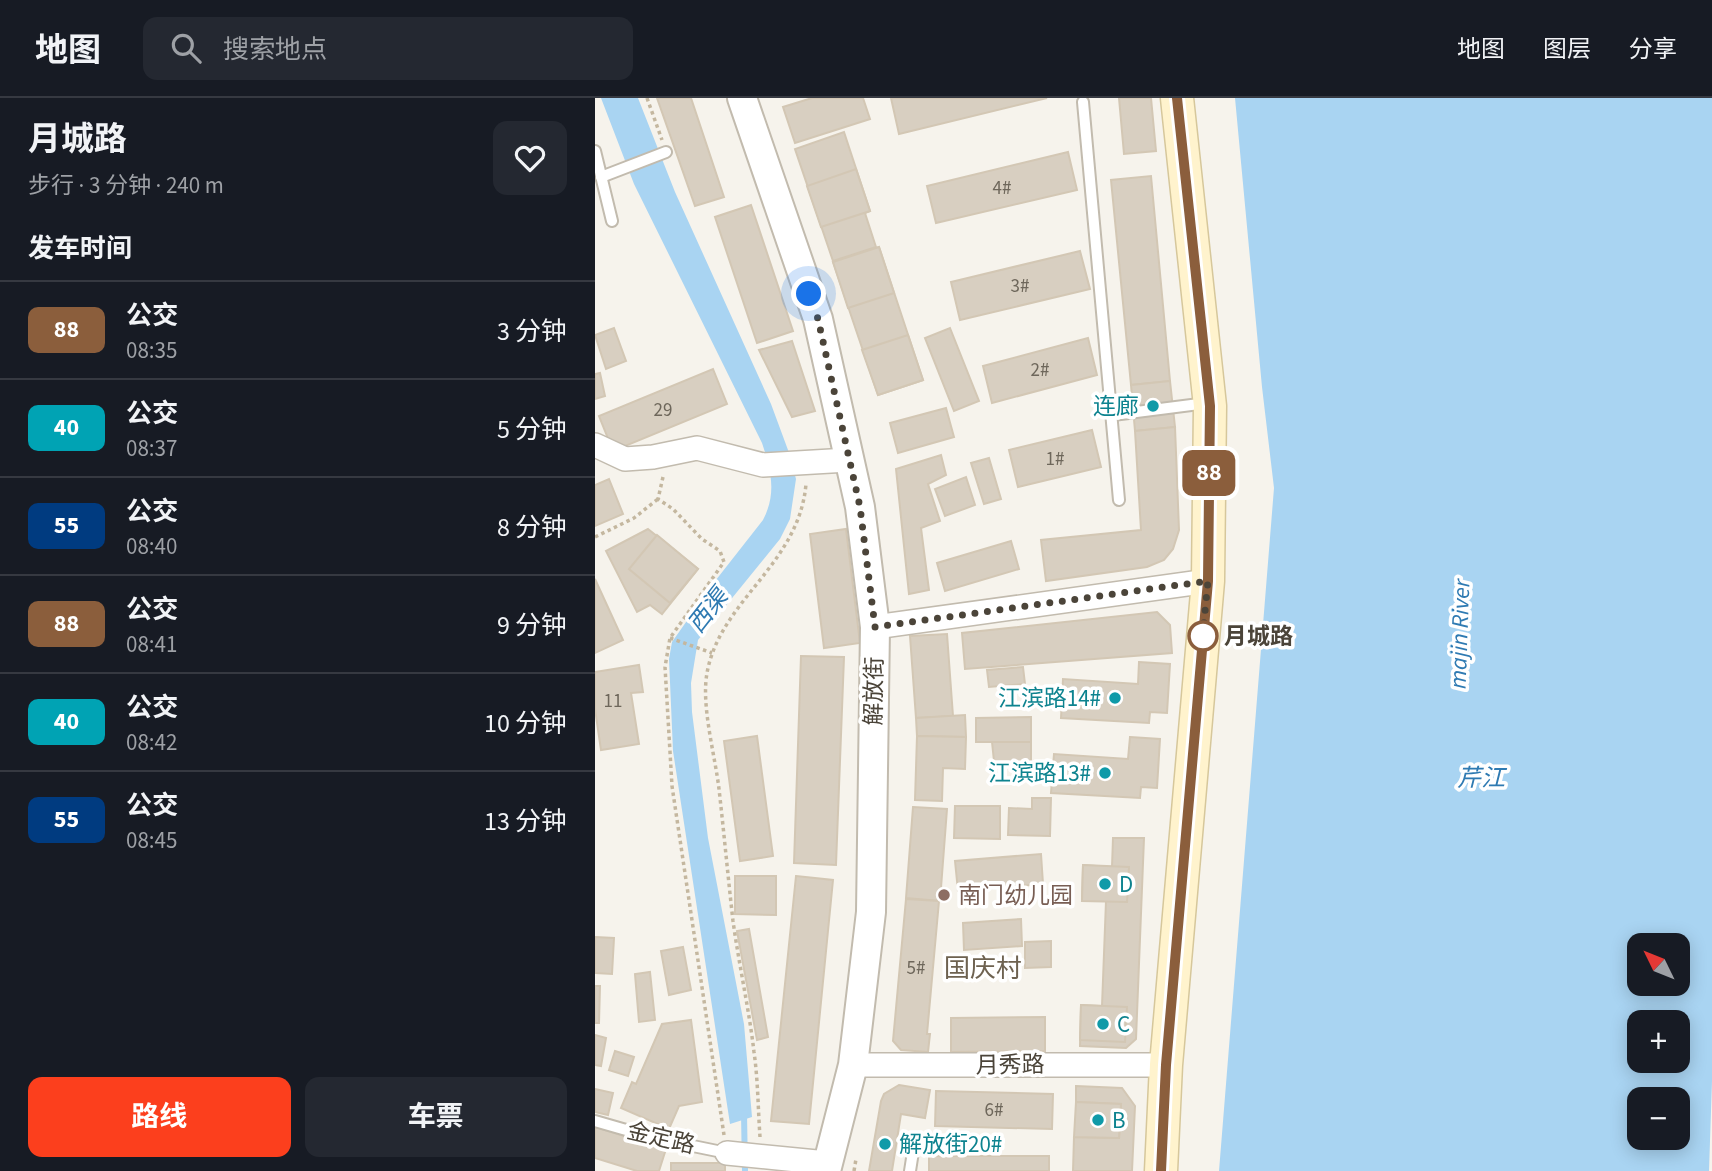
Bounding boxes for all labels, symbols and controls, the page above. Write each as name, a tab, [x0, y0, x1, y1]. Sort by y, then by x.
search box	[143, 17, 633, 80]
text: 地图	[35, 27, 101, 74]
icon: search	[167, 29, 205, 67]
text: 搜索地点	[223, 31, 327, 68]
text: 地图	[1457, 32, 1505, 67]
text: 图层	[1543, 32, 1591, 67]
text: 分享	[1629, 32, 1677, 67]
text: 月城路	[28, 116, 127, 163]
button: heart	[493, 121, 567, 195]
text: 步行 · 3 分钟 · 240 m	[28, 169, 224, 202]
house number: 4#	[993, 175, 1011, 202]
text: 发车时间	[28, 230, 132, 267]
house number: 3#	[1011, 273, 1029, 300]
your location	[791, 276, 826, 311]
text: 公交	[126, 297, 178, 334]
text: 88	[54, 312, 79, 347]
text: 3 分钟	[497, 313, 567, 350]
text: 08:35	[126, 334, 177, 367]
house number: 2#	[1031, 357, 1049, 384]
place label: 连廊	[1093, 390, 1139, 423]
text: 公交	[126, 395, 178, 432]
house number: 29	[654, 397, 672, 424]
marker: 连廊	[1145, 398, 1161, 414]
text: 40	[54, 410, 79, 445]
text: 5 分钟	[497, 411, 567, 448]
text: 08:37	[126, 432, 177, 465]
house number: 1#	[1046, 446, 1064, 473]
line badge: 88	[1177, 450, 1241, 496]
text: 88	[1196, 455, 1222, 490]
text: 公交	[126, 493, 178, 530]
text: 55	[54, 508, 79, 543]
text: 8 分钟	[497, 509, 567, 546]
text: 08:40	[126, 530, 177, 563]
water label: majin River	[1441, 577, 1479, 690]
water label: 西渠	[679, 579, 738, 641]
text: 公交	[126, 591, 178, 628]
text: 88	[54, 606, 79, 641]
text: 9 分钟	[497, 607, 567, 644]
place label: 月城路	[1224, 620, 1293, 653]
marker: 月城路	[1188, 621, 1218, 651]
text: 08:41	[126, 628, 177, 661]
street label: 解放街	[857, 656, 891, 726]
place label: 江滨路14#	[998, 682, 1101, 715]
house number: 11	[604, 688, 622, 715]
text: 公交	[126, 689, 178, 726]
marker: 江滨路14#	[1107, 690, 1123, 706]
text: 40	[54, 704, 79, 739]
text: 10 分钟	[484, 705, 567, 742]
text: 08:42	[126, 726, 177, 759]
place label: 江滨路13#	[988, 757, 1091, 790]
water label: 芹江	[1457, 761, 1508, 796]
marker: 江滨路13#	[1097, 765, 1113, 781]
text: 公交	[126, 787, 178, 824]
text: 55	[54, 802, 79, 837]
text: 13 分钟	[484, 803, 567, 840]
text: 08:45	[126, 824, 177, 857]
place label: D	[1119, 868, 1133, 901]
marker: D	[1097, 876, 1113, 892]
place label: 南门幼儿园	[958, 879, 1073, 912]
marker: 南门幼儿园	[936, 887, 952, 903]
north arrow	[1627, 933, 1691, 996]
map controls	[1627, 933, 1690, 1150]
district label: 国庆村	[944, 950, 1022, 987]
house number: 5#	[907, 955, 925, 982]
place label: C	[1117, 1008, 1130, 1041]
button: +	[1627, 1010, 1690, 1073]
marker: C	[1095, 1016, 1111, 1032]
street label: 月秀路	[975, 1048, 1045, 1082]
button: 路线	[28, 1077, 291, 1157]
button: 车票	[305, 1077, 567, 1157]
button: −	[1627, 1087, 1690, 1150]
house number: 6#	[985, 1097, 1003, 1124]
place label: B	[1112, 1104, 1126, 1137]
marker: B	[1090, 1112, 1106, 1128]
street label: 金定路	[624, 1114, 698, 1162]
place label: 解放街20#	[899, 1128, 1002, 1161]
marker: 解放街20#	[877, 1136, 893, 1152]

